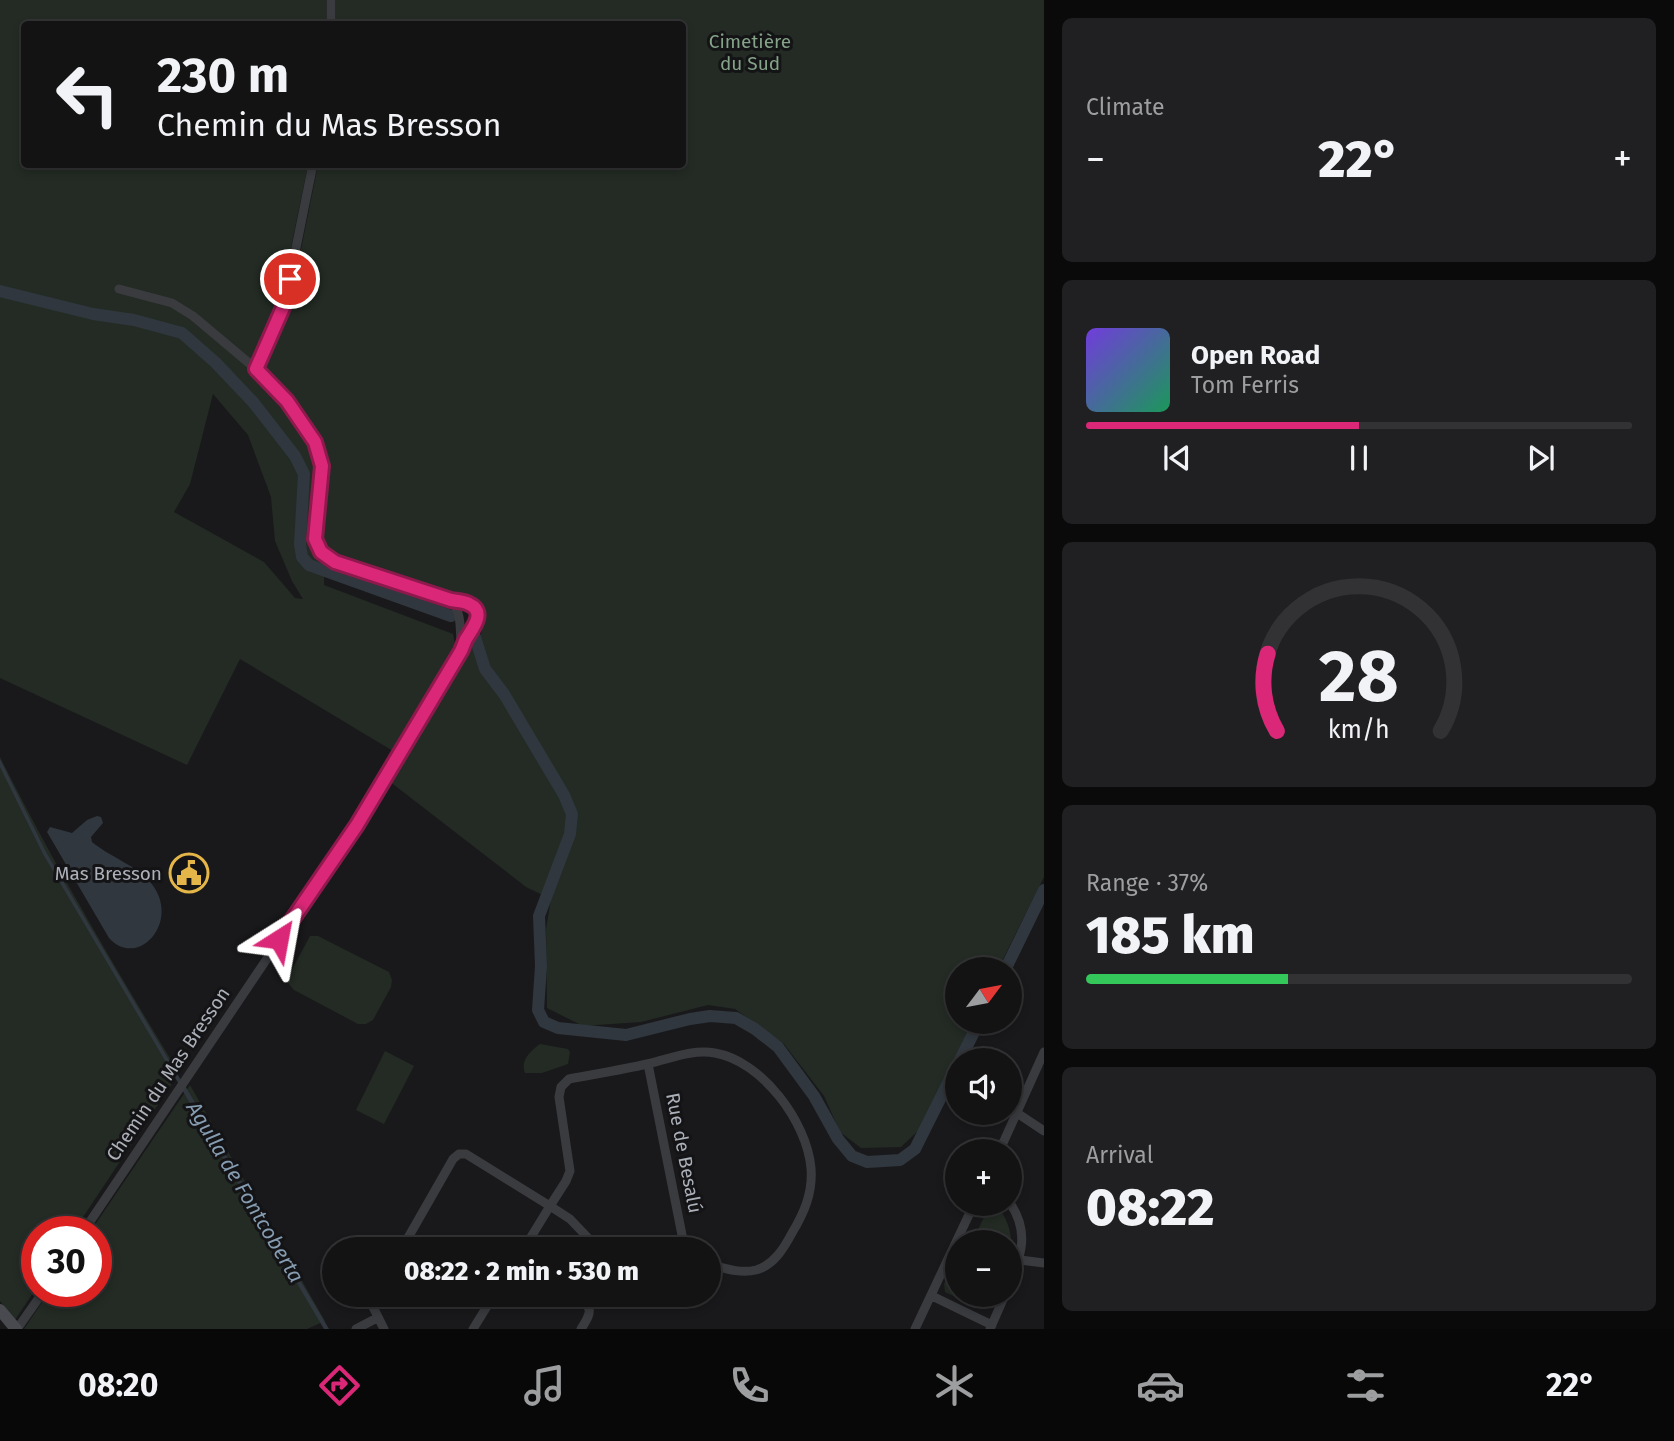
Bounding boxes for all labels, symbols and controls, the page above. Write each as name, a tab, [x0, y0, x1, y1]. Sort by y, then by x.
park label: Cimetière du Sud	[709, 30, 791, 75]
text: 230 m	[157, 46, 289, 105]
icon: left	[42, 49, 133, 140]
text: Climate	[1086, 93, 1165, 121]
text: Chemin du Mas Bresson	[157, 106, 501, 144]
text: 22°	[1318, 128, 1400, 191]
text: −	[1086, 136, 1105, 182]
text: +	[1613, 136, 1632, 182]
pin	[260, 249, 320, 309]
icon: arrive	[271, 260, 309, 298]
text: Open Road	[1191, 340, 1320, 371]
text: Tom Ferris	[1191, 371, 1299, 399]
icon: previous	[1158, 439, 1196, 477]
icon: pause	[1340, 439, 1378, 477]
icon: next	[1522, 439, 1560, 477]
text: 28	[1319, 633, 1399, 720]
text: km/h	[1328, 714, 1390, 744]
public building icon: Mas Bresson	[168, 852, 210, 894]
place label: Mas Bresson	[55, 862, 162, 885]
text: Range · 37%	[1086, 869, 1208, 897]
position arrow	[242, 902, 316, 976]
text: 185 km	[1086, 904, 1255, 967]
north arrow	[945, 957, 1022, 1034]
map controls	[945, 957, 1022, 1307]
street label: Chemin du Mas Bresson	[101, 983, 235, 1165]
button: sound	[945, 1048, 1022, 1125]
street label: Rue de Besalú	[661, 1091, 707, 1215]
water label: Agulla de Fontcoberta	[180, 1096, 309, 1287]
button: +	[945, 1139, 1022, 1216]
text: Arrival	[1086, 1141, 1153, 1169]
text: 08:22	[1086, 1176, 1214, 1239]
speed limit sign: 30	[21, 1216, 112, 1307]
button: −	[945, 1230, 1022, 1307]
text: 08:22 · 2 min · 530 m	[404, 1256, 639, 1287]
icon: directions	[315, 1361, 364, 1410]
icon: music	[520, 1361, 569, 1410]
icon: phone	[725, 1361, 774, 1410]
icon: climate	[930, 1361, 979, 1410]
icon: car	[1136, 1361, 1185, 1410]
icon: filters	[1341, 1361, 1390, 1410]
text: 08:20	[78, 1366, 158, 1404]
text: 22°	[1546, 1366, 1596, 1404]

